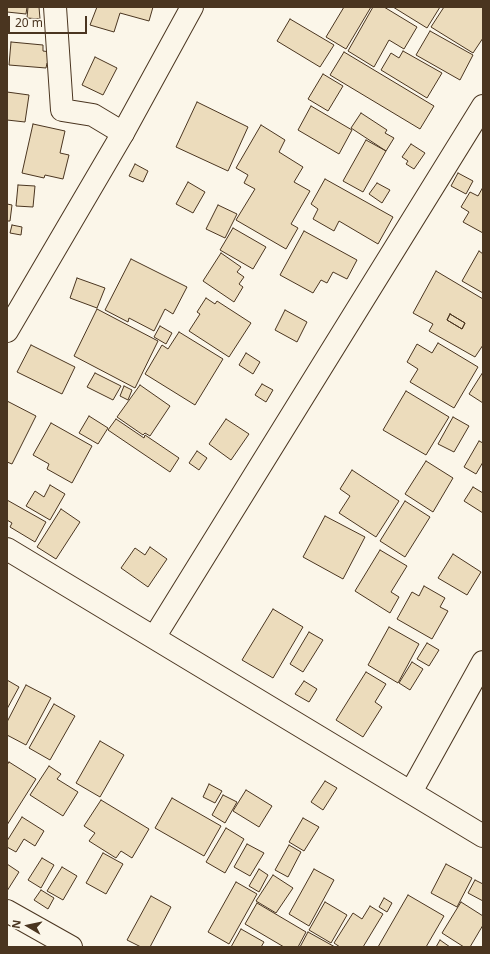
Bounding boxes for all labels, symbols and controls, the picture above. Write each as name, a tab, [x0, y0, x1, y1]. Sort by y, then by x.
scale bar	[10, 8, 89, 34]
text: 20 m	[15, 14, 43, 31]
north arrow	[8, 906, 48, 946]
text: N	[8, 918, 24, 930]

